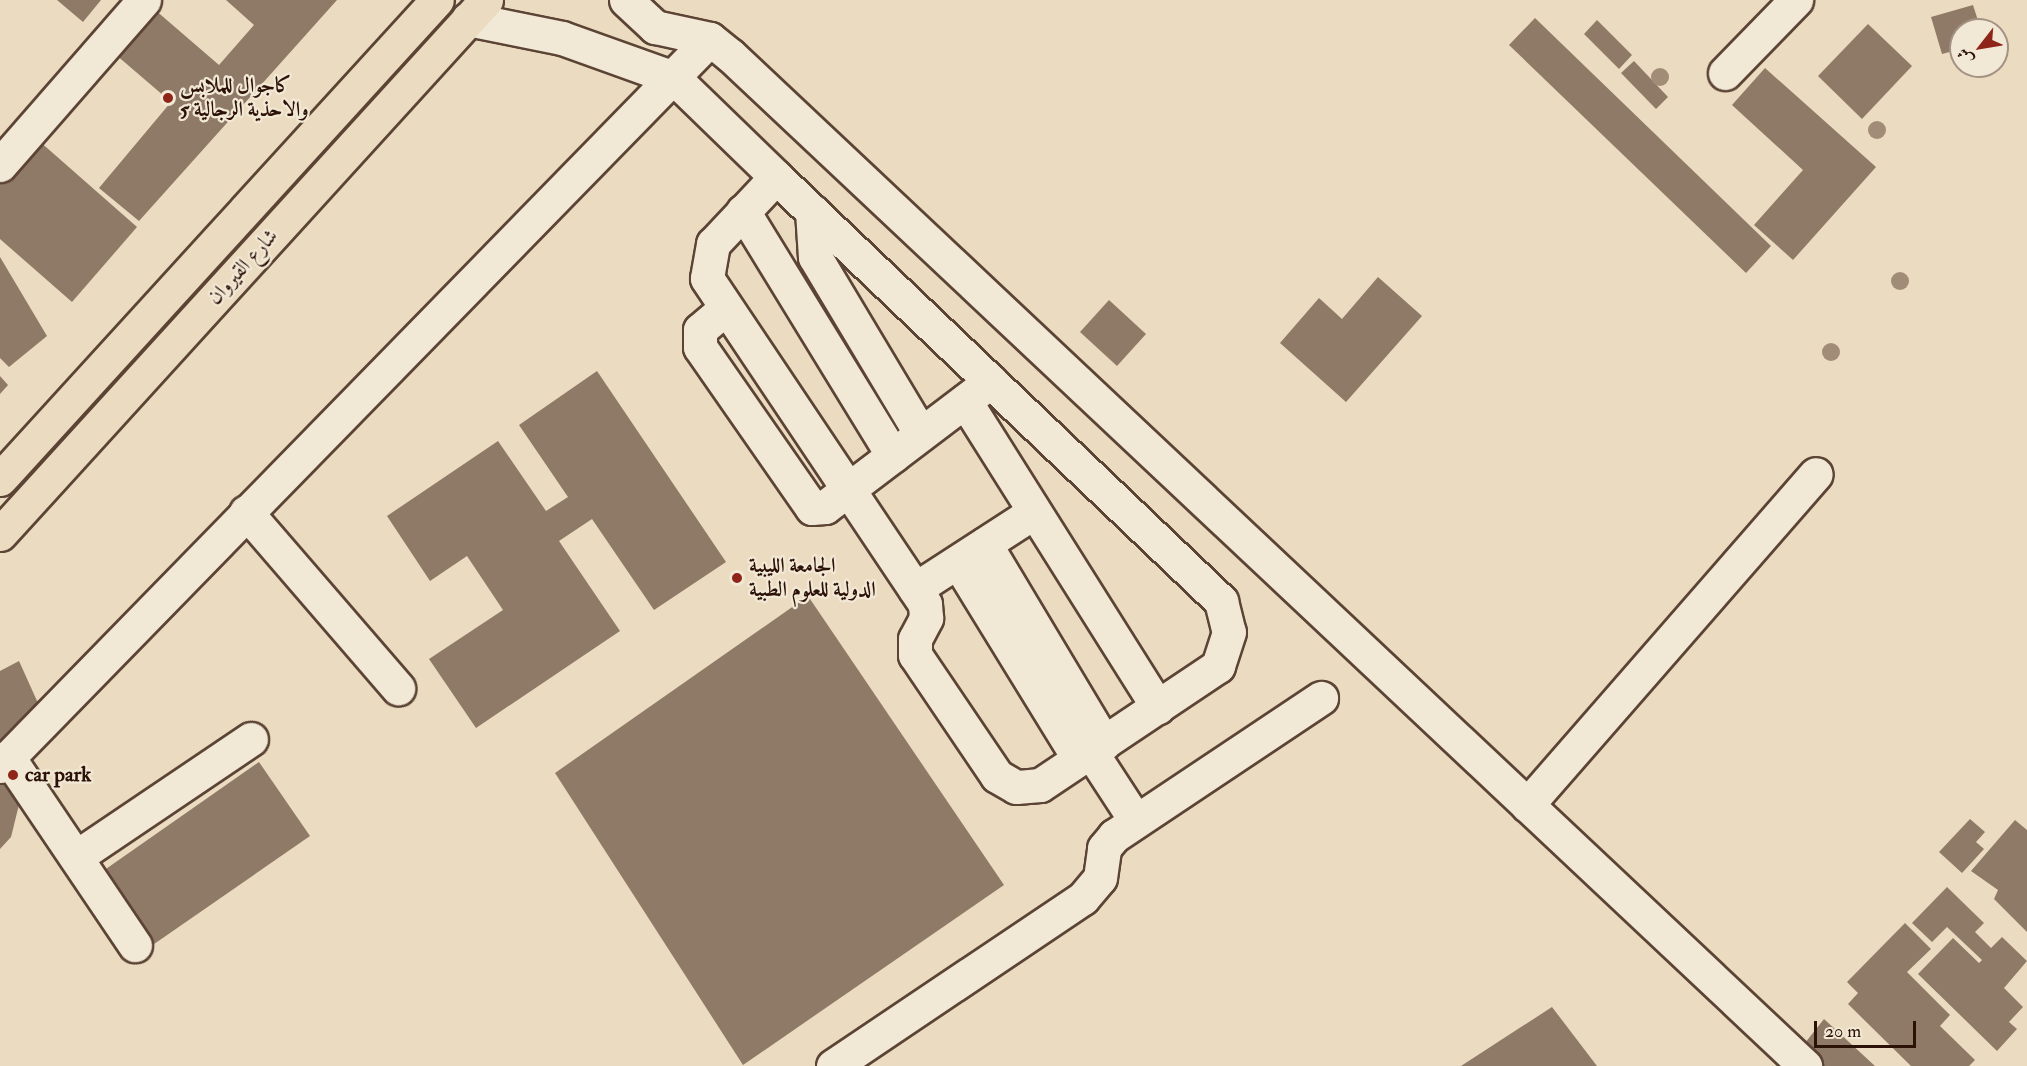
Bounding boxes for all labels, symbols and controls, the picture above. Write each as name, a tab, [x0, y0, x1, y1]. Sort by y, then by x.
north arrow	[1949, 18, 2009, 78]
text: ش	[1953, 44, 1978, 68]
place label: كاجوال للملابس والاحذية الرجالية 5	[180, 73, 309, 123]
marker: كاجوال للملابس والاحذية الرجالية 5	[161, 91, 175, 105]
street label: شارع القيروان	[202, 224, 284, 310]
place label: الجامعة الليبية الدولية للعلوم الطبية	[749, 553, 876, 603]
marker: الجامعة الليبية الدولية للعلوم الطبية	[730, 571, 744, 585]
place label: car park	[25, 762, 91, 788]
marker: car park	[6, 768, 20, 782]
scale bar	[1817, 1009, 1919, 1047]
text: 20 m	[1825, 1020, 1861, 1043]

